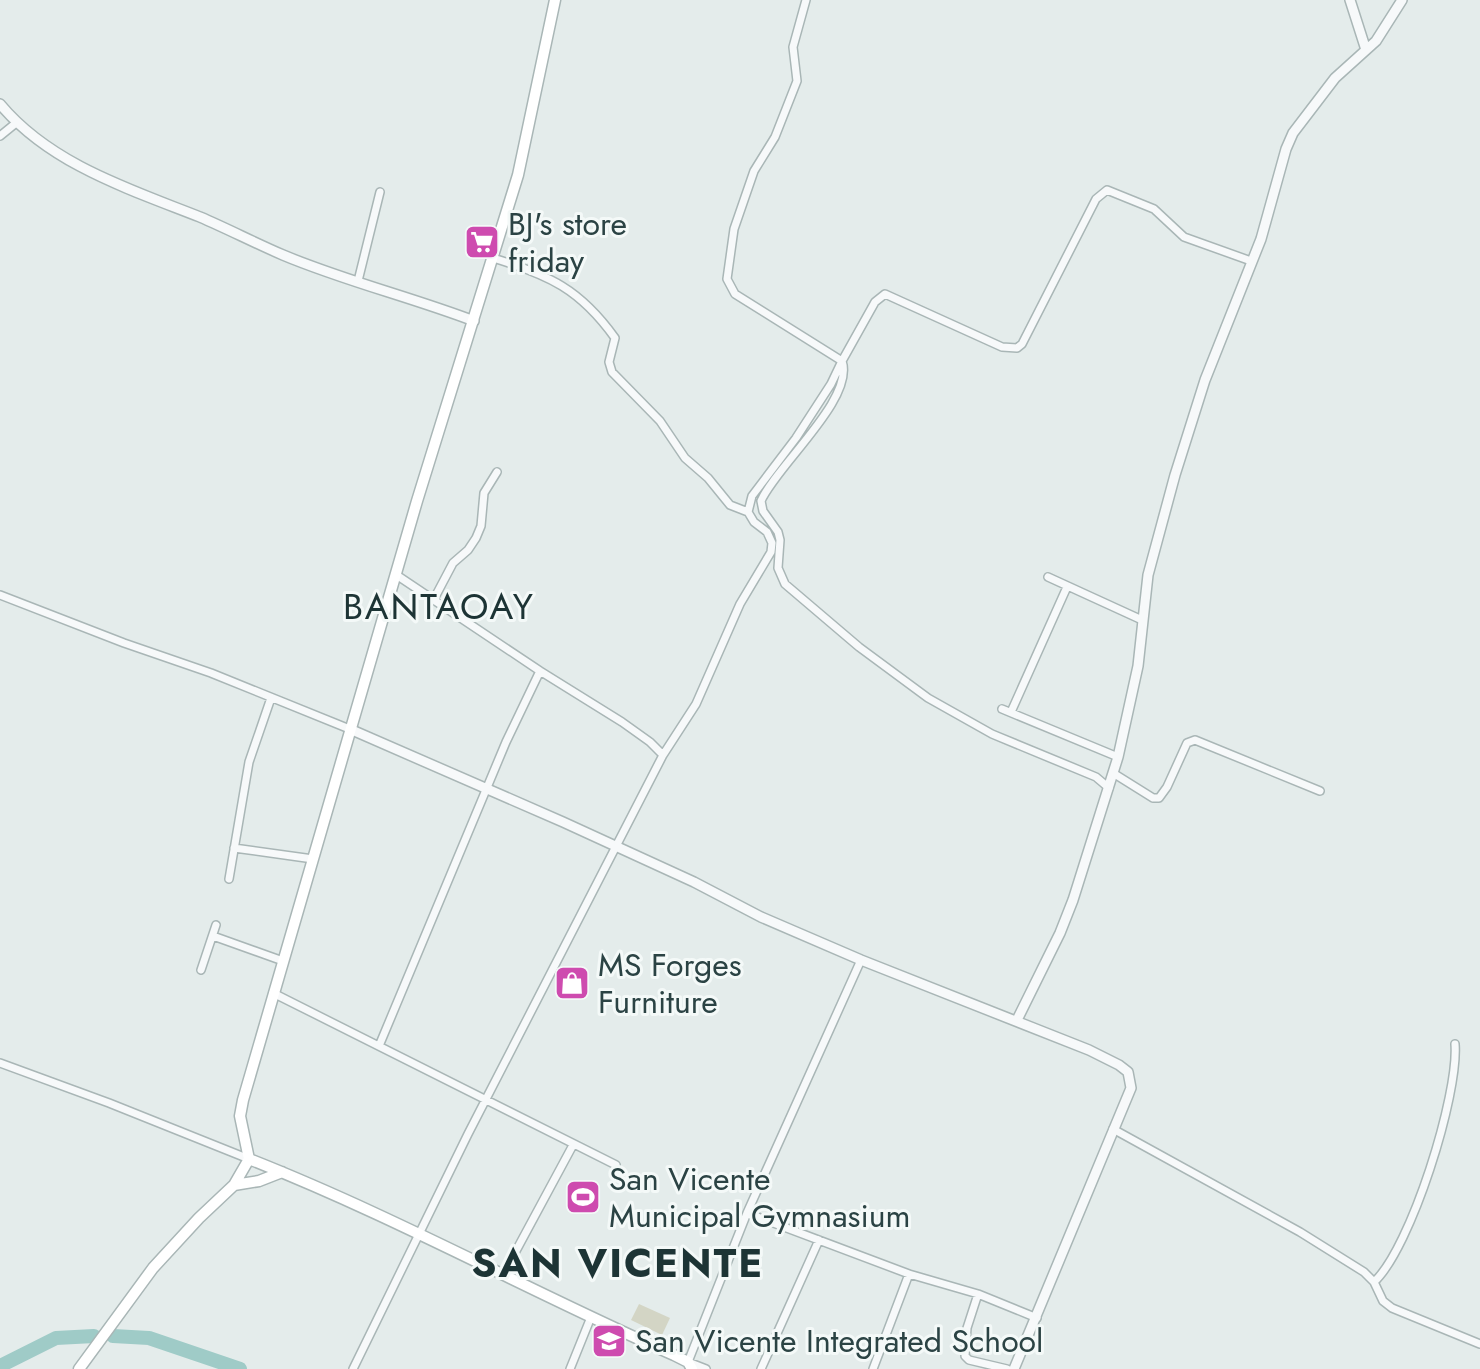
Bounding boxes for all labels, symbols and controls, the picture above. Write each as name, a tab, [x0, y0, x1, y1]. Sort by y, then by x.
place label: BJ's store friday	[508, 201, 627, 284]
supermarket icon: BJ's store friday	[463, 223, 501, 261]
district label: BANTAOAY	[343, 580, 535, 632]
place label: MS Forges Furniture	[598, 942, 742, 1025]
shop icon: MS Forges Furniture	[553, 964, 591, 1002]
place label: San Vicente Municipal Gymnasium	[609, 1156, 911, 1239]
sports icon: San Vicente Municipal Gymnasium	[564, 1178, 602, 1216]
district label: SAN VICENTE	[472, 1234, 764, 1292]
place label: San Vicente Integrated School	[635, 1318, 1043, 1364]
school or university icon: San Vicente Integrated School	[590, 1322, 628, 1360]

